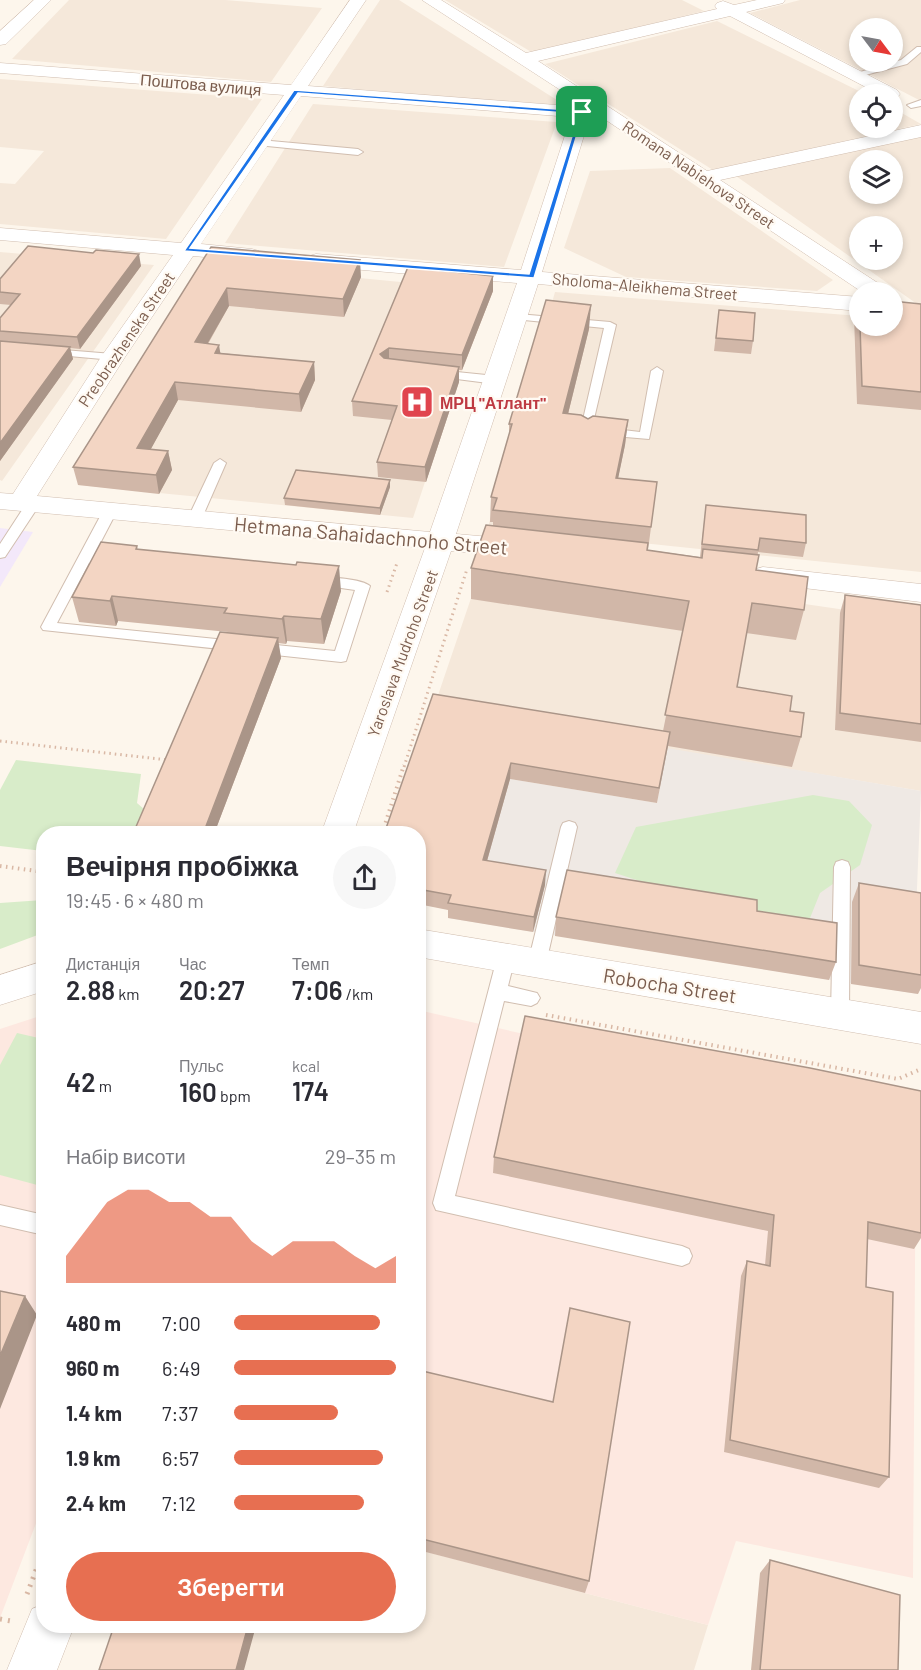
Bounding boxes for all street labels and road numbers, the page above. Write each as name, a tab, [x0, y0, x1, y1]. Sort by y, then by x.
street label: Поштова вулиця	[140, 69, 262, 99]
street label: Romana Nabiehova Street	[619, 116, 779, 232]
street label: Preobrazhenska Street	[74, 268, 178, 410]
street label: Sholoma-Aleikhema Street	[552, 268, 738, 304]
street label: Hetmana Sahaidachnoho Street	[233, 511, 509, 559]
street label: Yaroslava Mudroho Street	[363, 567, 441, 739]
street label: Robocha Street	[602, 963, 738, 1007]

